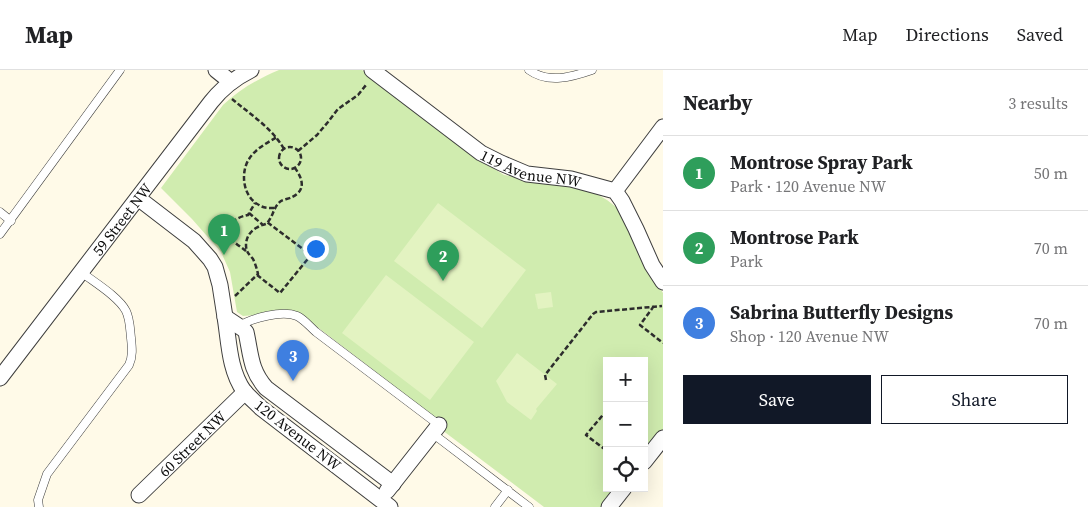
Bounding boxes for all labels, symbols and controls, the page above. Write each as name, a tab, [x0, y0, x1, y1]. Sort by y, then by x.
text: Map	[25, 18, 73, 51]
text: Map	[842, 22, 878, 47]
text: Directions	[906, 22, 989, 47]
text: Saved	[1017, 22, 1063, 47]
text: Nearby	[683, 88, 753, 117]
text: 3 results	[1008, 92, 1068, 114]
street label: 119 Avenue NW	[477, 144, 584, 192]
text: Montrose Spray Park	[730, 149, 913, 175]
text: 1	[695, 162, 703, 184]
text: 50 m	[1034, 162, 1068, 184]
text: Park · 120 Avenue NW	[730, 175, 886, 197]
street label: 59 Street NW	[87, 178, 156, 260]
pin: 1	[208, 214, 240, 255]
text: Montrose Park	[730, 224, 859, 250]
your location	[303, 236, 329, 262]
text: 2	[695, 237, 703, 259]
text: 70 m	[1034, 237, 1068, 259]
pin: 2	[427, 240, 459, 281]
text: Park	[730, 250, 763, 272]
text: Sabrina Butterfly Designs	[730, 299, 953, 325]
text: 3	[695, 312, 703, 334]
text: 70 m	[1034, 312, 1068, 334]
text: Shop · 120 Avenue NW	[730, 325, 889, 347]
pin: 3	[277, 340, 309, 381]
map controls	[603, 357, 648, 492]
button: +	[603, 357, 648, 402]
button: Save	[683, 375, 871, 424]
button: Share	[881, 375, 1068, 424]
street label: 120 Avenue NW	[250, 395, 346, 476]
button: −	[603, 402, 648, 447]
street label: 60 Street NW	[154, 405, 231, 481]
button: locate	[603, 447, 648, 492]

